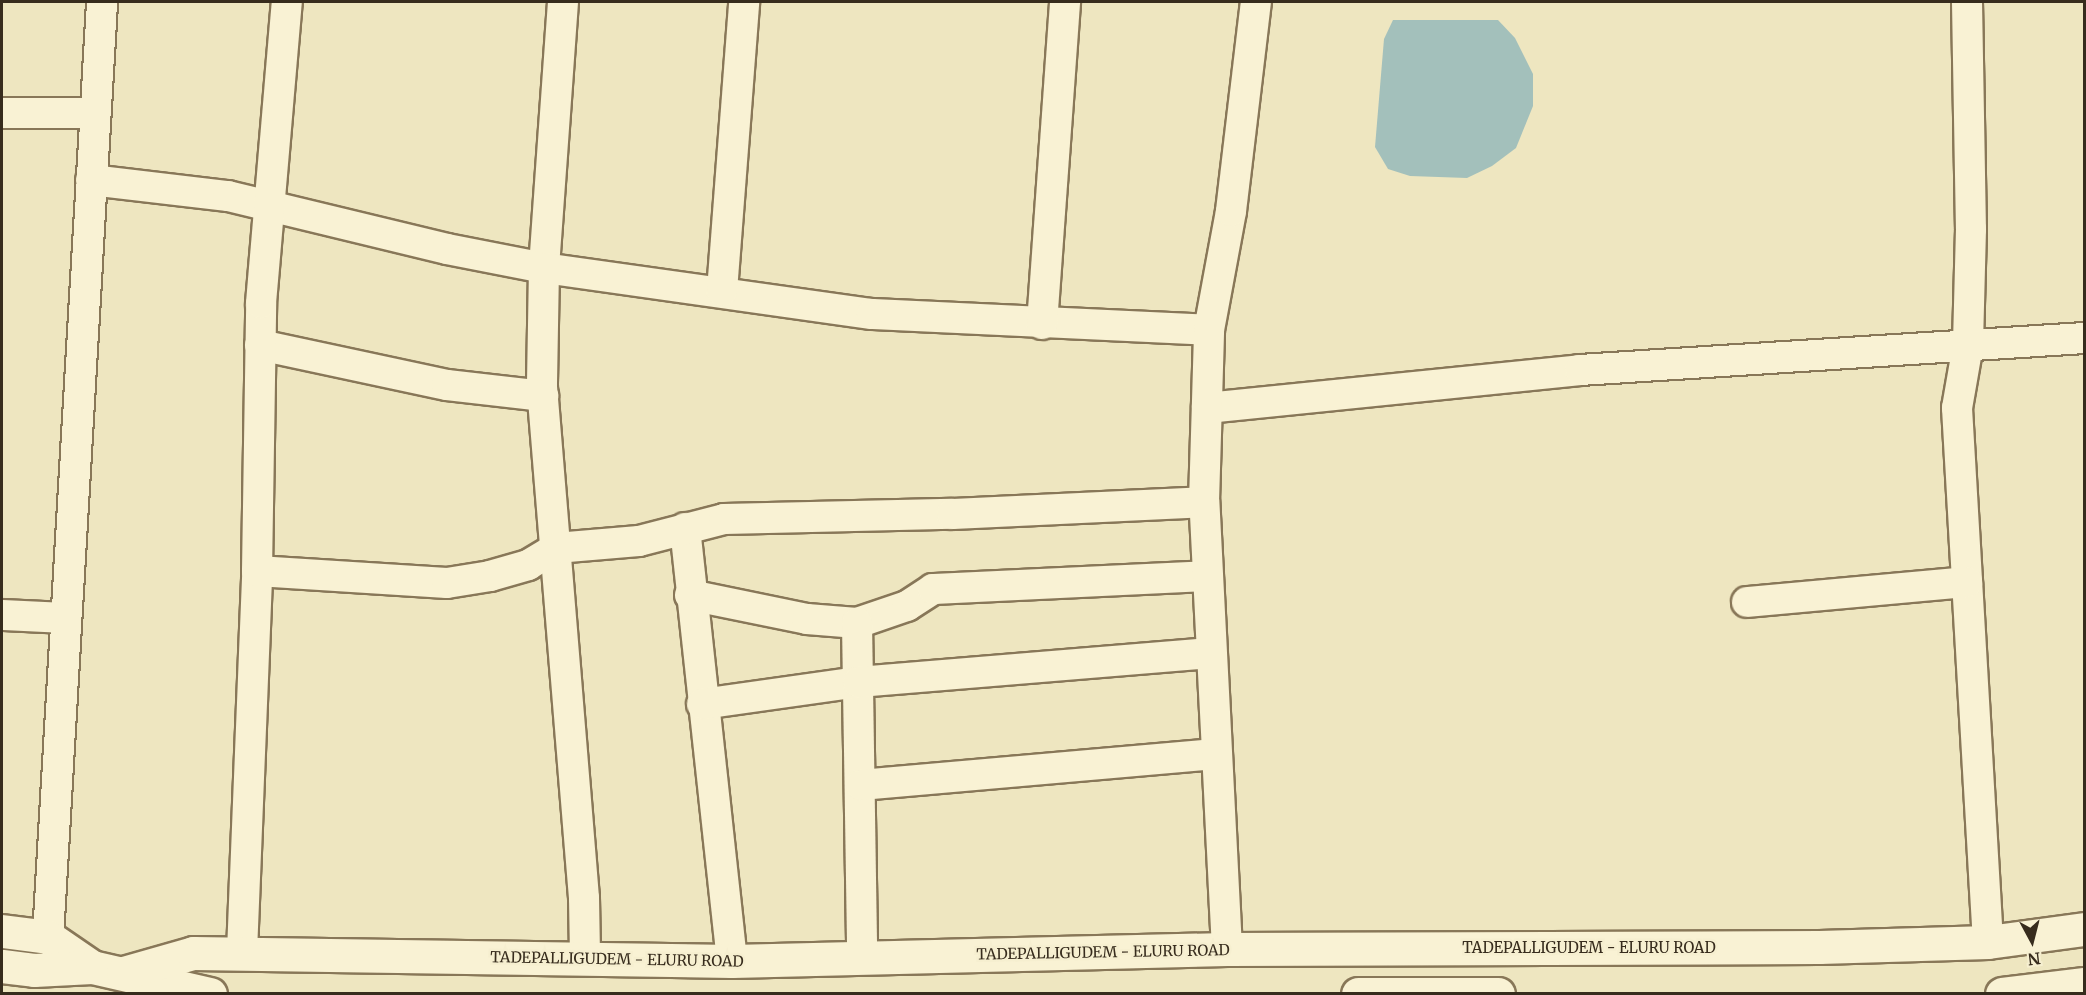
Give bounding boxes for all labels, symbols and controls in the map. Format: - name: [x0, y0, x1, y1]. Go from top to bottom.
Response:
- north arrow: [2002, 911, 2062, 971]
- street label: TADEPALLIGUDEM - ELURU ROAD: [1462, 939, 1716, 957]
- street label: TADEPALLIGUDEM - ELURU ROAD: [976, 941, 1230, 963]
- street label: TADEPALLIGUDEM - ELURU ROAD: [490, 948, 744, 970]
- text: N: [2027, 948, 2042, 970]

